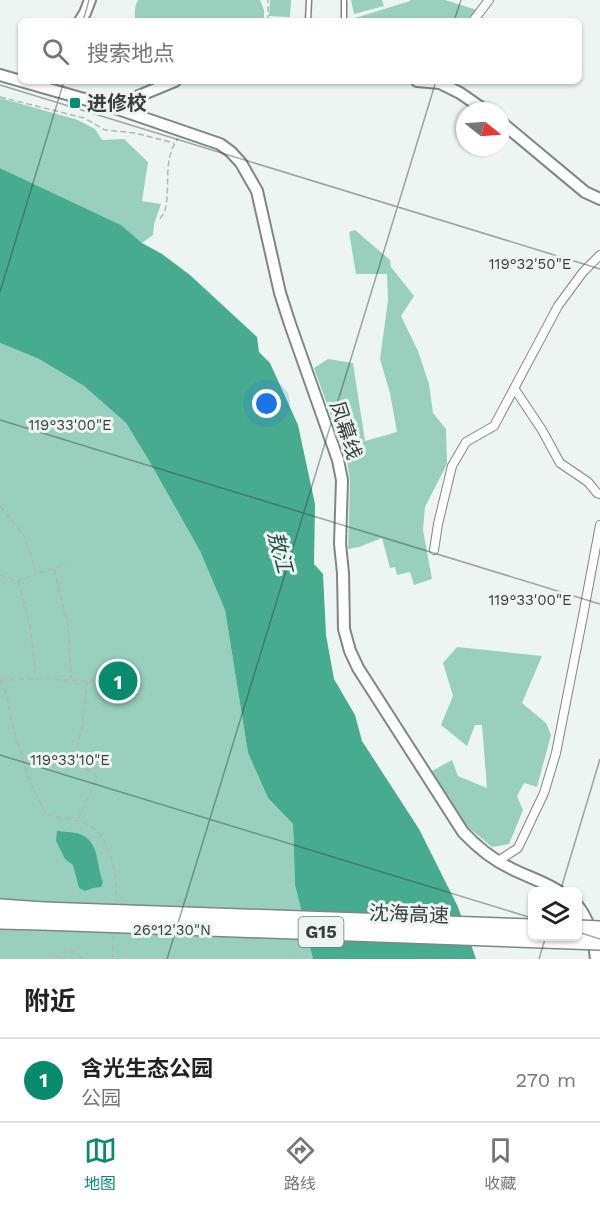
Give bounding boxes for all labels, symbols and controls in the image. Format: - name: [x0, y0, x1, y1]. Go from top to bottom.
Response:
- search box: [18, 18, 582, 84]
- icon: search: [39, 35, 72, 68]
- text: 搜索地点: [87, 41, 175, 66]
- place label: 进修校: [87, 91, 147, 115]
- marker: 进修校: [68, 96, 82, 110]
- north arrow: [456, 102, 510, 156]
- text: 119°32'50"E: [489, 255, 571, 273]
- your location: [252, 389, 281, 418]
- street label: 凤幕线: [325, 398, 367, 462]
- text: 119°33'00"E: [28, 416, 112, 434]
- water label: 敖江: [263, 528, 299, 577]
- text: 119°33'00"E: [488, 591, 572, 609]
- pin: 1: [98, 658, 138, 704]
- text: 119°33'10"E: [30, 751, 110, 769]
- map controls: [528, 887, 582, 941]
- button: layers: [528, 887, 582, 941]
- street label: 沈海高速: [369, 901, 449, 927]
- road number: G15: [298, 917, 344, 947]
- text: 26°12'30"N: [133, 921, 211, 939]
- text: 附近: [24, 986, 76, 1016]
- text: 含光生态公园: [81, 1056, 213, 1081]
- text: 1: [39, 1068, 48, 1092]
- text: 270 m: [516, 1068, 576, 1092]
- text: 公园: [81, 1086, 121, 1110]
- tab: 地图: [84, 1134, 117, 1194]
- tab: 路线: [284, 1134, 317, 1194]
- tab: 收藏: [484, 1134, 517, 1194]

